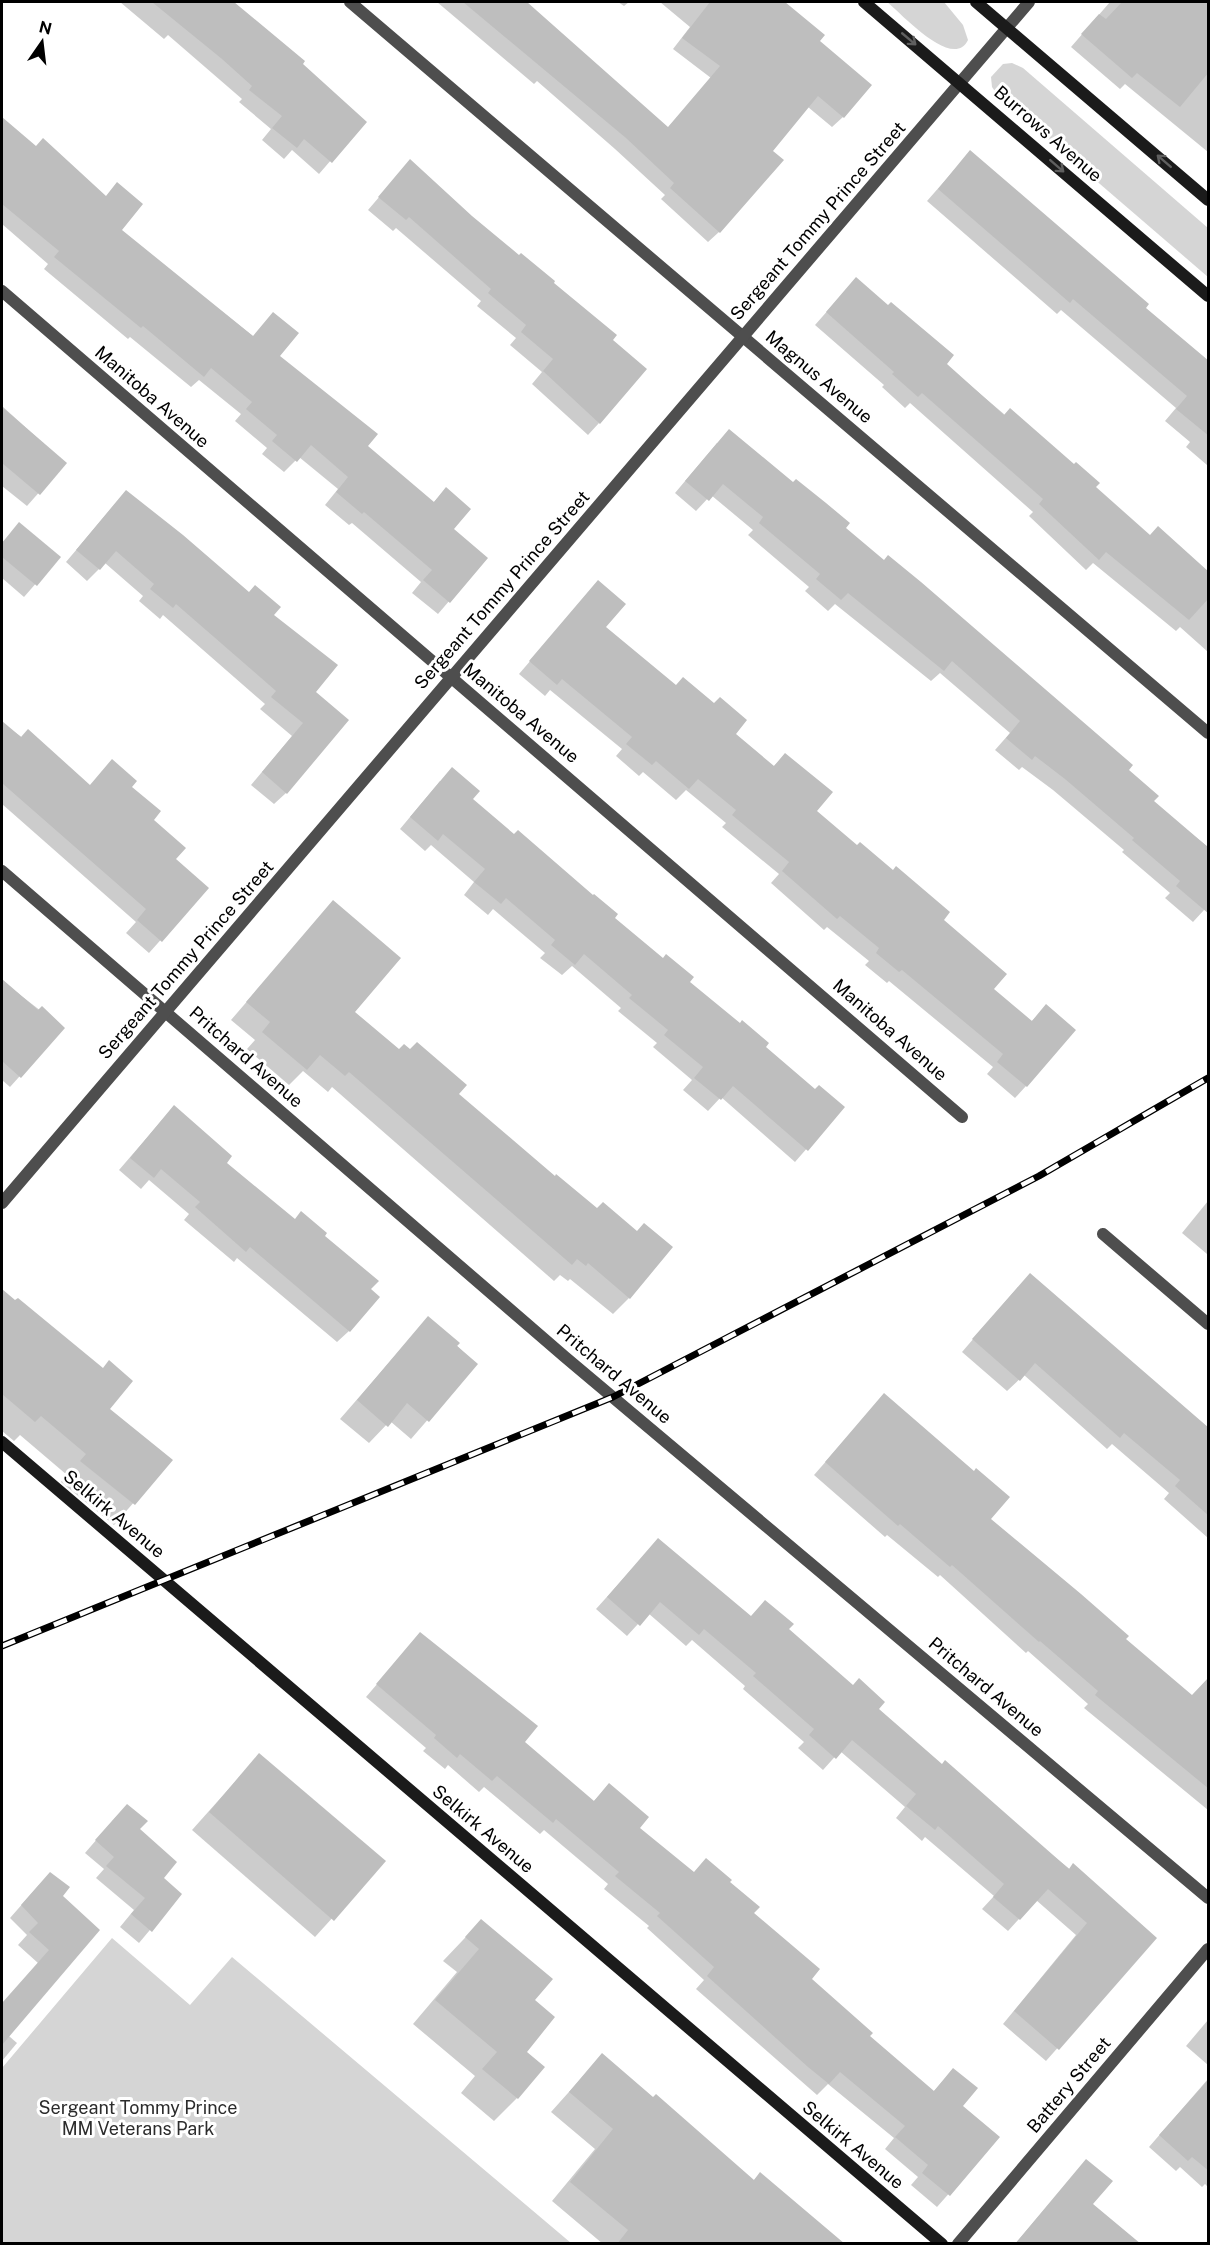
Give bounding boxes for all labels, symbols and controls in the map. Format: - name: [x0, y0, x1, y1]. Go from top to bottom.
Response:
- north arrow: [12, 12, 72, 72]
- text: N: [37, 17, 54, 39]
- one-way arrow: [901, 33, 917, 46]
- street label: Burrows Avenue: [990, 81, 1106, 186]
- street label: Sergeant Tommy Prince Street: [726, 117, 909, 324]
- one-way arrow: [1157, 154, 1172, 168]
- one-way arrow: [1049, 159, 1065, 172]
- street label: Magnus Avenue: [762, 326, 877, 427]
- street label: Manitoba Avenue: [91, 341, 214, 452]
- street label: Sergeant Tommy Prince Street: [410, 486, 593, 693]
- street label: Manitoba Avenue: [459, 658, 583, 767]
- street label: Sergeant Tommy Prince Street: [94, 856, 277, 1063]
- street label: Manitoba Avenue: [829, 974, 952, 1085]
- street label: Pritchard Avenue: [185, 1002, 307, 1112]
- street label: Pritchard Avenue: [553, 1319, 676, 1428]
- street label: Selkirk Avenue: [59, 1465, 169, 1562]
- street label: Pritchard Avenue: [925, 1632, 1048, 1741]
- street label: Selkirk Avenue: [428, 1780, 538, 1877]
- street label: Battery Street: [1022, 2033, 1115, 2137]
- street label: Selkirk Avenue: [798, 2096, 908, 2193]
- park label: Sergeant Tommy Prince MM Veterans Park: [38, 2097, 238, 2139]

